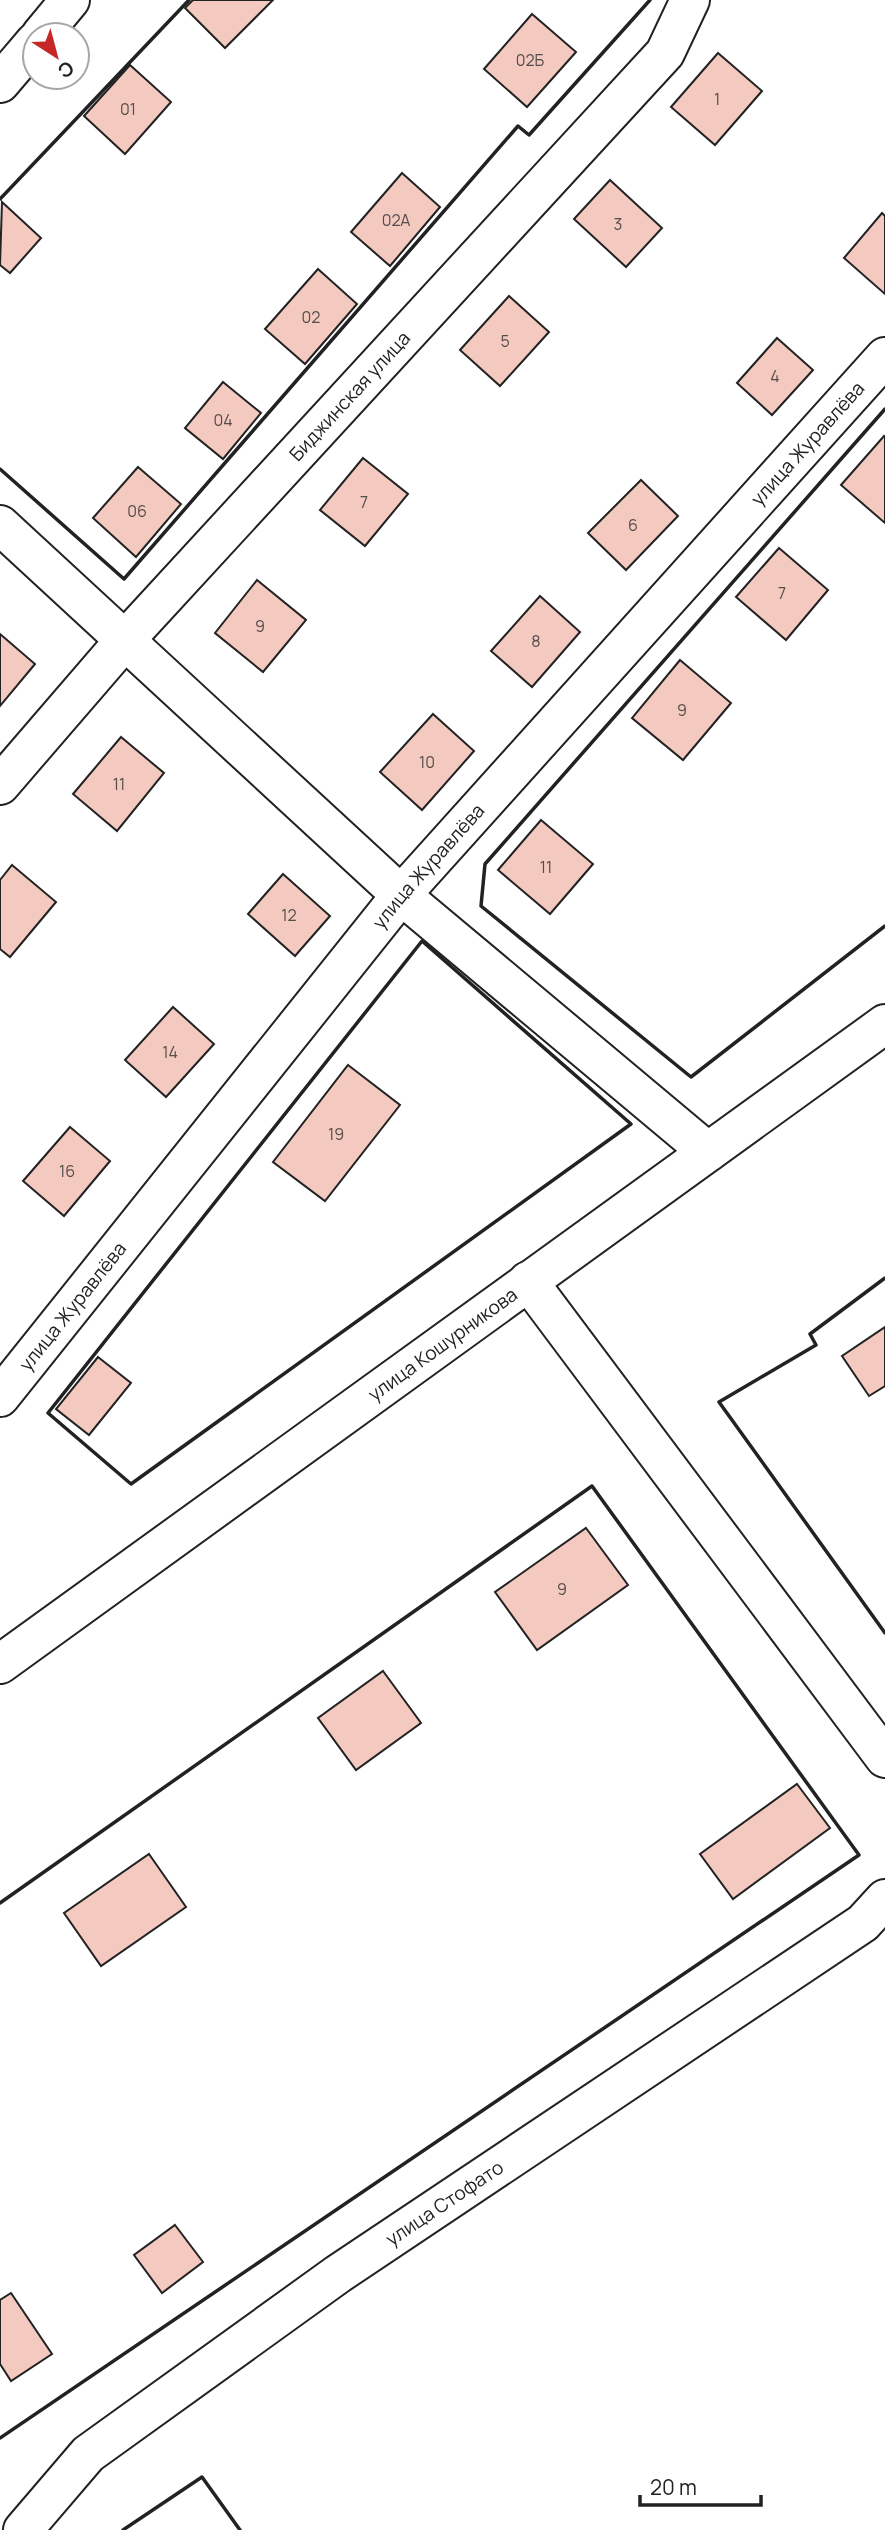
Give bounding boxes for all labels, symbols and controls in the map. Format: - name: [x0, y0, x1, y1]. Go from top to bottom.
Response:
- north arrow: [21, 21, 91, 91]
- house number: 02Б: [516, 49, 545, 71]
- text: С: [53, 55, 79, 84]
- house number: 1: [714, 88, 720, 110]
- house number: 01: [120, 98, 136, 120]
- house number: 02А: [382, 209, 410, 231]
- house number: 3: [614, 213, 622, 235]
- house number: 02: [302, 306, 320, 328]
- street label: Биджинская улица: [283, 326, 416, 466]
- house number: 5: [500, 330, 510, 352]
- house number: 4: [770, 365, 780, 387]
- street label: улица Журавлёва: [745, 376, 870, 511]
- house number: 04: [213, 409, 233, 431]
- house number: 7: [360, 491, 368, 513]
- house number: 06: [127, 500, 147, 522]
- house number: 6: [628, 514, 638, 536]
- house number: 7: [778, 582, 786, 604]
- house number: 9: [255, 615, 265, 637]
- house number: 8: [531, 630, 541, 652]
- house number: 9: [677, 699, 687, 721]
- house number: 10: [419, 751, 435, 773]
- house number: 11: [113, 773, 125, 795]
- street label: улица Журавлёва: [366, 798, 490, 934]
- house number: 11: [540, 856, 552, 878]
- house number: 12: [281, 904, 297, 926]
- house number: 14: [162, 1041, 178, 1063]
- house number: 19: [328, 1123, 344, 1145]
- house number: 16: [59, 1160, 75, 1182]
- street label: улица Журавлёва: [13, 1236, 132, 1376]
- street label: улица Кошурникова: [363, 1281, 522, 1407]
- house number: 9: [557, 1578, 567, 1600]
- street label: улица Стофато: [380, 2154, 508, 2252]
- scale bar: [640, 2464, 761, 2508]
- text: 20 m: [650, 2473, 697, 2501]

